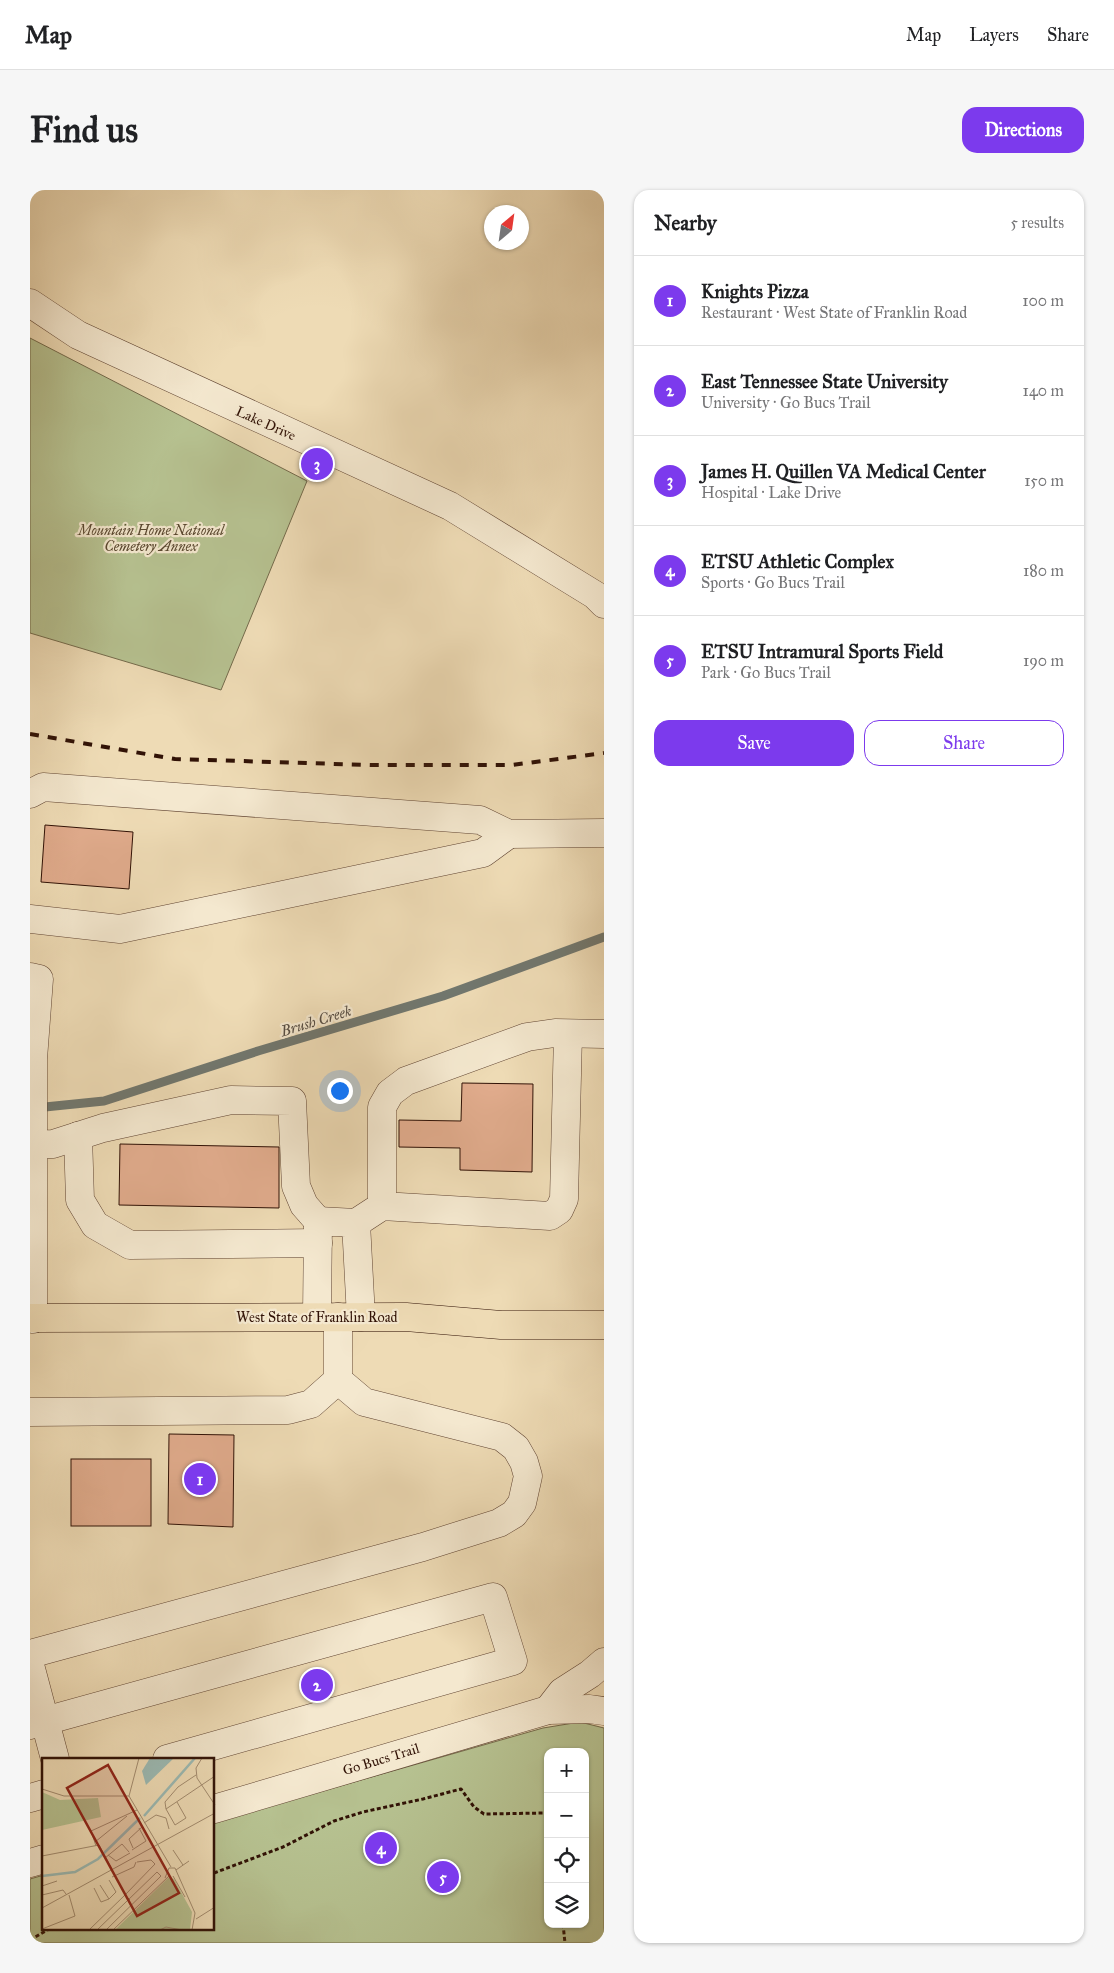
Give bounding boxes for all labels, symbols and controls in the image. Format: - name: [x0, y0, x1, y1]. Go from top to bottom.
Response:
- text: Map: [25, 20, 72, 50]
- text: Map: [906, 24, 941, 46]
- text: Layers: [969, 24, 1019, 46]
- text: Share: [1047, 24, 1089, 46]
- button: Directions: [962, 107, 1084, 153]
- text: Find us: [30, 109, 138, 152]
- north arrow: [484, 205, 529, 250]
- text: Nearby: [654, 210, 717, 236]
- text: 5 results: [1010, 213, 1064, 232]
- text: Knights Pizza: [701, 280, 809, 303]
- text: 1: [667, 291, 673, 310]
- text: 100 m: [1022, 291, 1064, 310]
- text: Restaurant · West State of Franklin Road: [701, 303, 967, 322]
- text: East Tennessee State University: [701, 370, 948, 393]
- text: 2: [666, 381, 674, 400]
- text: 140 m: [1023, 381, 1064, 400]
- text: University · Go Bucs Trail: [701, 393, 871, 412]
- street label: Lake Drive: [233, 403, 299, 444]
- pin: 3: [301, 445, 333, 483]
- text: James H. Quillen VA Medical Center: [701, 460, 986, 483]
- text: 3: [667, 471, 673, 490]
- text: 150 m: [1024, 471, 1064, 490]
- text: Hospital · Lake Drive: [701, 483, 841, 502]
- park label: Mountain Home National Cemetery Annex: [76, 522, 225, 555]
- text: ETSU Athletic Complex: [701, 550, 894, 573]
- text: 4: [666, 561, 674, 580]
- text: 180 m: [1023, 561, 1064, 580]
- text: Sports · Go Bucs Trail: [701, 573, 845, 592]
- text: ETSU Intramural Sports Field: [701, 640, 943, 663]
- text: 5: [666, 651, 674, 670]
- text: 190 m: [1023, 651, 1064, 670]
- text: Park · Go Bucs Trail: [701, 663, 831, 682]
- button: Save: [654, 720, 854, 766]
- button: Share: [864, 720, 1064, 766]
- water label: Brush Creek: [278, 1002, 354, 1041]
- your location: [327, 1078, 353, 1104]
- street label: West State of Franklin Road: [236, 1309, 398, 1326]
- pin: 1: [184, 1460, 216, 1498]
- pin: 2: [301, 1666, 333, 1704]
- street label: Go Bucs Trail: [341, 1740, 422, 1779]
- map controls: [544, 1748, 589, 1928]
- button: +: [544, 1748, 589, 1793]
- inset map: [42, 1758, 215, 1930]
- button: −: [544, 1793, 589, 1838]
- pin: 4: [365, 1829, 397, 1867]
- button: locate: [544, 1838, 589, 1883]
- pin: 5: [427, 1858, 459, 1896]
- button: layers: [544, 1883, 589, 1928]

